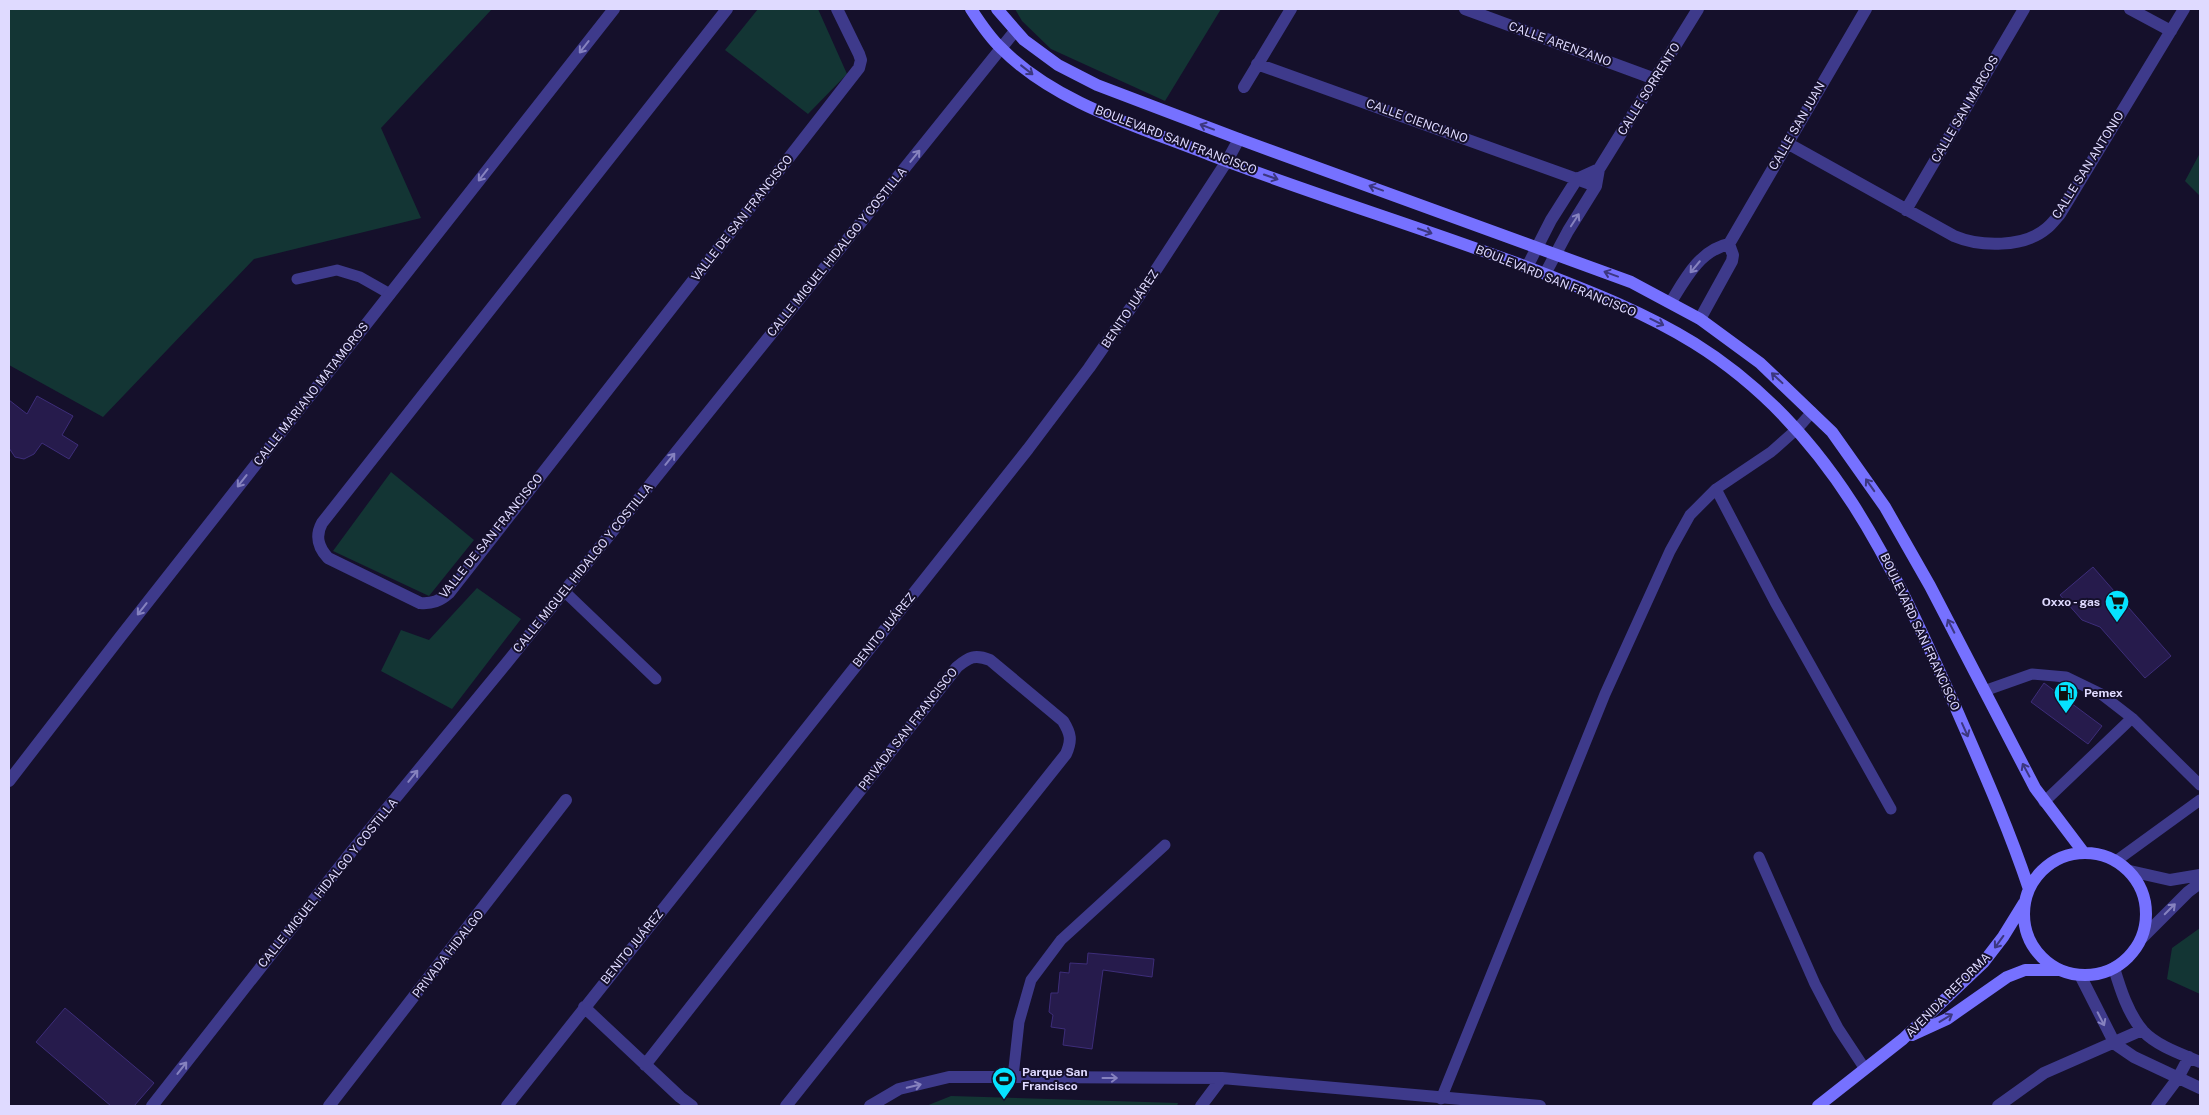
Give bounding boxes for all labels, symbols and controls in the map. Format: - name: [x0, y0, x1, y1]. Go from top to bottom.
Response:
- street label: CALLE ARENZANO: [1507, 19, 1613, 69]
- one-way arrow: [578, 40, 589, 53]
- street label: CALLE SORRENTO: [1615, 40, 1683, 138]
- street label: CALLE SAN MARCOS: [1929, 53, 2001, 165]
- one-way arrow: [1020, 65, 1034, 75]
- street label: CALLE SAN JUAN: [1766, 79, 1828, 173]
- street label: CALLE CIENCIANO: [1364, 96, 1470, 146]
- street label: BOULEVARD SAN FRANCISCO: [1093, 103, 1259, 177]
- street label: CALLE SAN ANTONIO: [2049, 109, 2127, 221]
- one-way arrow: [1200, 121, 1215, 131]
- one-way arrow: [909, 150, 920, 163]
- street label: VALLE DE SAN FRANCISCO: [688, 152, 796, 284]
- street label: CALLE MIGUEL HIDALGO Y COSTILLA: [764, 164, 910, 339]
- one-way arrow: [478, 168, 489, 181]
- one-way arrow: [1263, 173, 1279, 182]
- one-way arrow: [1369, 183, 1384, 192]
- one-way arrow: [1570, 213, 1580, 227]
- one-way arrow: [1417, 226, 1433, 236]
- street label: BOULEVARD SAN FRANCISCO: [1474, 242, 1638, 320]
- one-way arrow: [1689, 260, 1700, 273]
- street label: BENITO JUÁREZ: [1099, 267, 1162, 351]
- one-way arrow: [1603, 269, 1619, 278]
- one-way arrow: [1649, 318, 1664, 327]
- street label: CALLE MARIANO MATAMOROS: [251, 320, 371, 468]
- one-way arrow: [1770, 372, 1783, 384]
- one-way arrow: [664, 453, 675, 466]
- street label: VALLE DE SAN FRANCISCO: [436, 471, 546, 601]
- one-way arrow: [237, 474, 247, 488]
- one-way arrow: [1865, 478, 1875, 492]
- street label: CALLE MIGUEL HIDALGO Y COSTILLA: [510, 480, 656, 655]
- street label: BOULEVARD SAN FRANCISCO: [1877, 551, 1963, 713]
- supermarket icon: Oxxo - gas: [2104, 589, 2130, 623]
- street label: BENITO JUÁREZ: [850, 590, 918, 670]
- place label: Oxxo - gas: [2042, 595, 2100, 609]
- one-way arrow: [136, 602, 147, 615]
- one-way arrow: [1946, 619, 1955, 634]
- street label: PRIVADA SAN FRANCISCO: [856, 665, 960, 793]
- fuel station icon: Pemex: [2053, 680, 2079, 714]
- place label: Pemex: [2084, 686, 2123, 700]
- one-way arrow: [1961, 722, 1971, 737]
- one-way arrow: [2021, 763, 2030, 778]
- one-way arrow: [408, 770, 419, 783]
- street label: CALLE MIGUEL HIDALGO Y COSTILLA: [255, 795, 401, 970]
- one-way arrow: [2164, 903, 2176, 915]
- street label: PRIVADA HIDALGO: [409, 907, 487, 1001]
- street label: BENITO JUÁREZ: [598, 907, 666, 987]
- one-way arrow: [1994, 935, 2004, 949]
- street label: AVENIDA REFORMA: [1903, 950, 1993, 1040]
- one-way arrow: [2097, 1011, 2106, 1026]
- one-way arrow: [1939, 1012, 1953, 1022]
- one-way arrow: [177, 1061, 187, 1075]
- place label: Parque San Francisco: [1022, 1065, 1088, 1093]
- sports icon: Parque San Francisco: [991, 1066, 1017, 1100]
- one-way arrow: [1102, 1073, 1118, 1083]
- one-way arrow: [905, 1081, 921, 1090]

